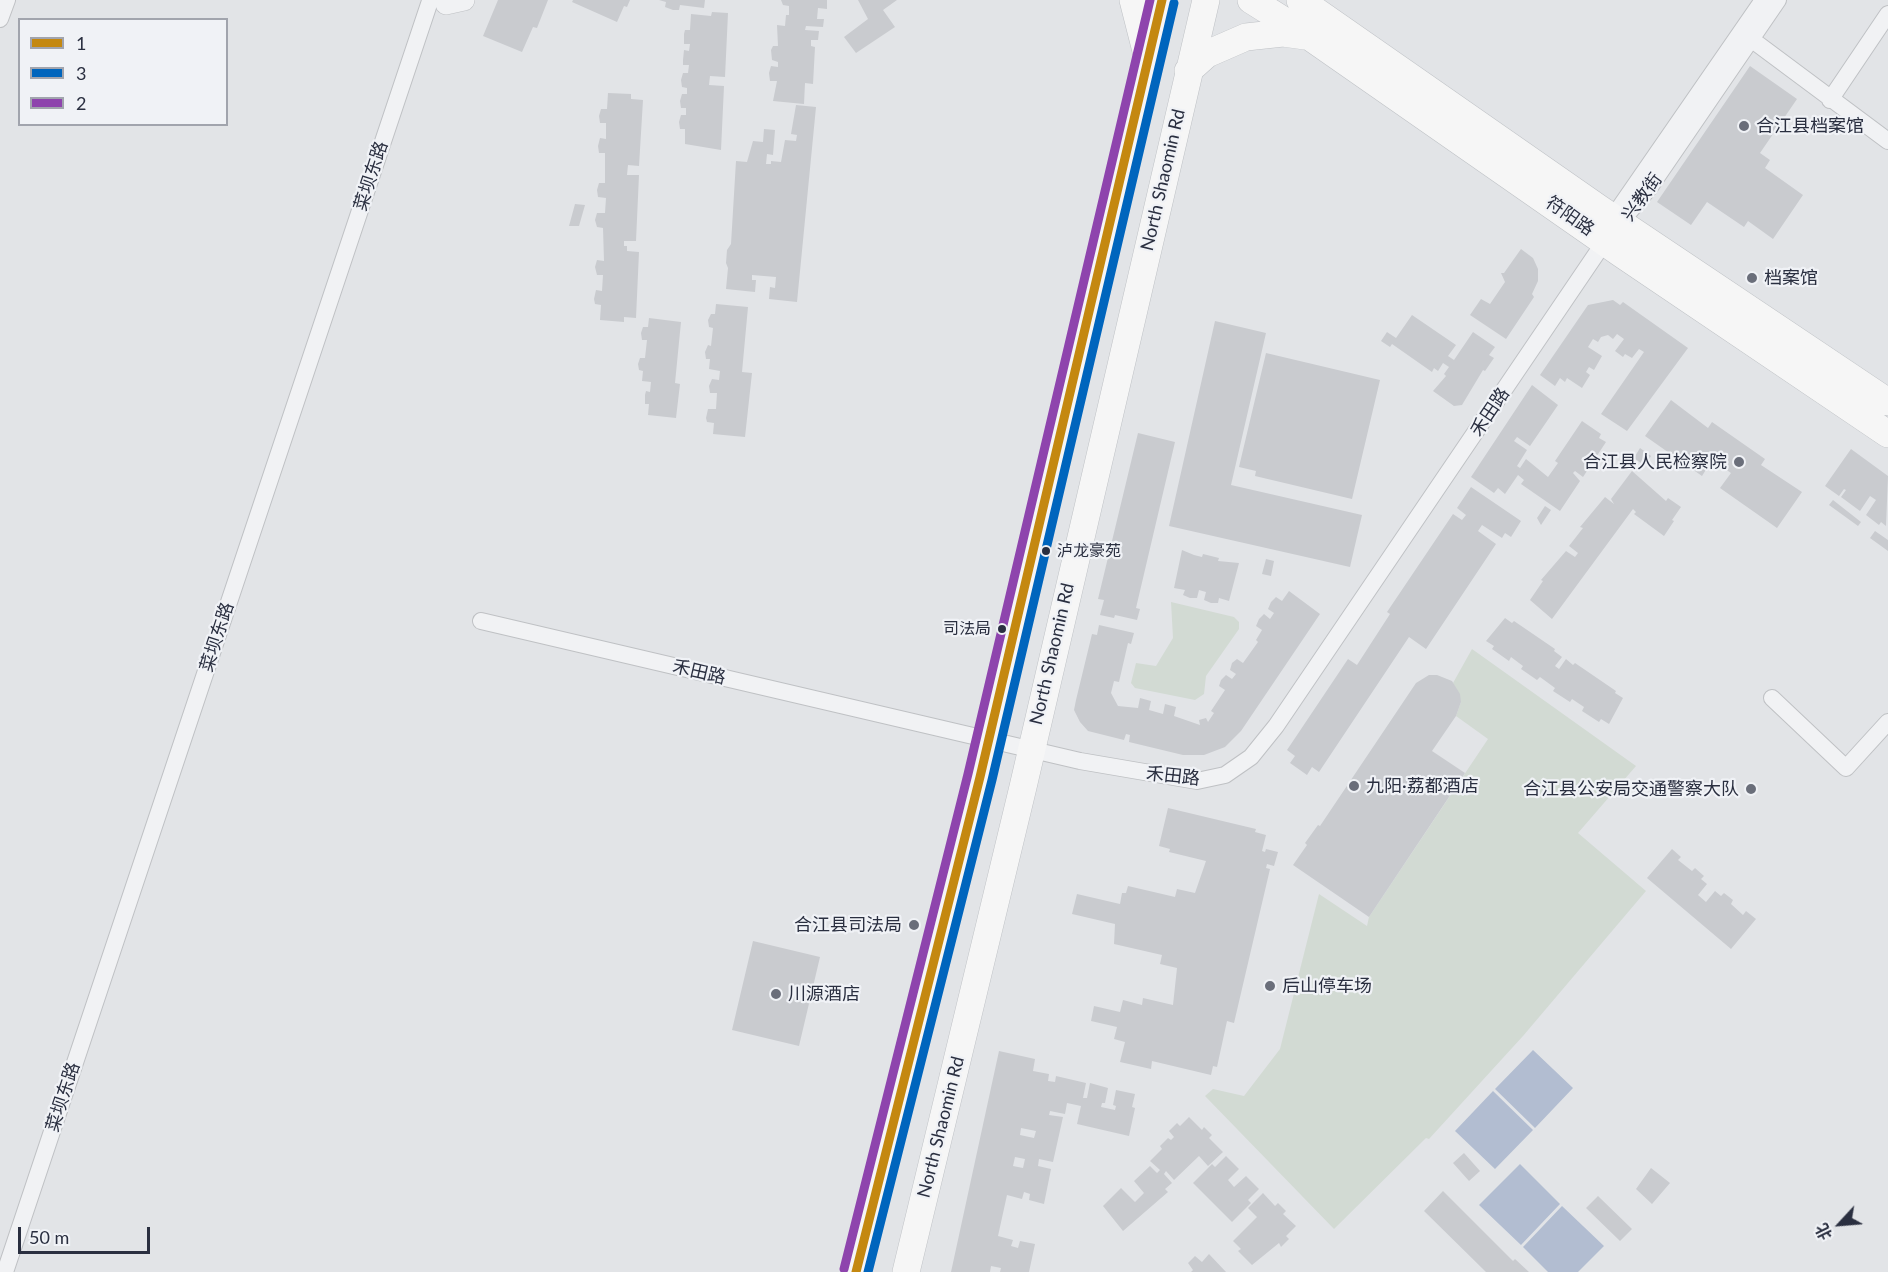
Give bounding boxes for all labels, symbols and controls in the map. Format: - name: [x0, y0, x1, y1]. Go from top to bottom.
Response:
- legend: [18, 18, 228, 126]
- text: 1: [76, 32, 86, 54]
- text: 3: [76, 62, 86, 84]
- text: 2: [76, 92, 86, 114]
- street label: North Shaomin Rd: [1136, 107, 1190, 253]
- place label: 合江县档案馆: [1756, 115, 1864, 137]
- marker: 合江县档案馆: [1737, 119, 1751, 133]
- street label: 菜坝东路: [350, 138, 392, 214]
- street label: 兴教街: [1617, 169, 1667, 225]
- street label: 符阳路: [1542, 192, 1598, 240]
- place label: 档案馆: [1764, 267, 1818, 289]
- marker: 档案馆: [1745, 271, 1759, 285]
- street label: 禾田路: [1466, 384, 1514, 440]
- place label: 合江县人民检察院: [1583, 451, 1727, 473]
- marker: 合江县人民检察院: [1732, 455, 1746, 469]
- place label: 泸龙豪苑: [1057, 541, 1121, 561]
- marker: 泸龙豪苑: [1040, 545, 1052, 557]
- street label: North Shaomin Rd: [1025, 581, 1079, 727]
- street label: 菜坝东路: [196, 599, 238, 675]
- place label: 司法局: [943, 619, 991, 639]
- marker: 司法局: [996, 623, 1008, 635]
- street label: 禾田路: [670, 655, 728, 689]
- street label: 禾田路: [1145, 762, 1201, 790]
- place label: 九阳·荔都酒店: [1366, 775, 1479, 797]
- place label: 合江县公安局交通警察大队: [1523, 778, 1739, 800]
- marker: 九阳·荔都酒店: [1347, 779, 1361, 793]
- marker: 合江县公安局交通警察大队: [1744, 782, 1758, 796]
- place label: 合江县司法局: [794, 914, 902, 936]
- marker: 合江县司法局: [907, 918, 921, 932]
- place label: 后山停车场: [1282, 975, 1372, 997]
- marker: 后山停车场: [1263, 979, 1277, 993]
- place label: 川源酒店: [788, 983, 860, 1005]
- marker: 川源酒店: [769, 987, 783, 1001]
- street label: North Shaomin Rd: [913, 1054, 969, 1200]
- street label: 菜坝东路: [42, 1059, 84, 1135]
- north arrow: [1810, 1194, 1870, 1254]
- scale bar: [21, 1215, 153, 1253]
- text: 北: [1811, 1221, 1835, 1243]
- text: 50 m: [29, 1226, 69, 1248]

